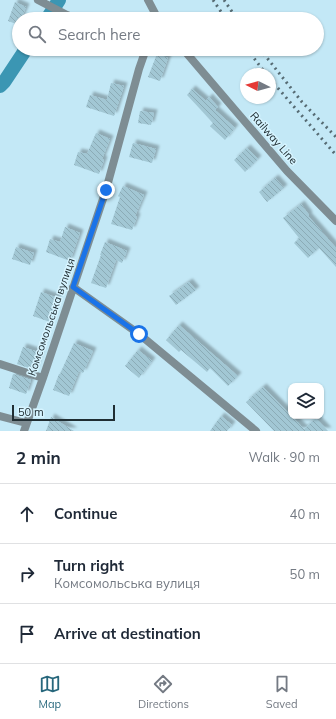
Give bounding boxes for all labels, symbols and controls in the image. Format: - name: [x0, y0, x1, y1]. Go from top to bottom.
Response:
- search box: [12, 12, 324, 56]
- icon: search: [26, 23, 48, 45]
- text: Search here: [58, 25, 140, 44]
- north arrow: [240, 68, 276, 104]
- street label: Railway Line: [247, 109, 301, 167]
- route end: [97, 181, 115, 199]
- street label: Комсомольська вулиця: [24, 256, 78, 378]
- route start: [130, 325, 148, 343]
- map controls: [288, 383, 324, 419]
- button: layers: [288, 383, 324, 419]
- scale bar: [12, 403, 115, 422]
- text: 50 m: [18, 405, 44, 419]
- text: 2 min: [16, 447, 61, 468]
- text: Walk · 90 m: [249, 449, 320, 465]
- icon: ahead: [16, 503, 38, 525]
- text: Continue: [54, 504, 117, 523]
- text: 40 m: [290, 506, 320, 522]
- text: Turn right: [54, 556, 124, 575]
- icon: right: [16, 563, 38, 585]
- text: 50 m: [290, 566, 320, 582]
- text: Комсомольська вулиця: [54, 575, 200, 591]
- icon: arrive: [16, 623, 38, 645]
- text: Arrive at destination: [54, 624, 201, 643]
- tab: Map: [38, 673, 61, 711]
- tab: Directions: [138, 673, 189, 711]
- tab: Saved: [266, 673, 298, 711]

